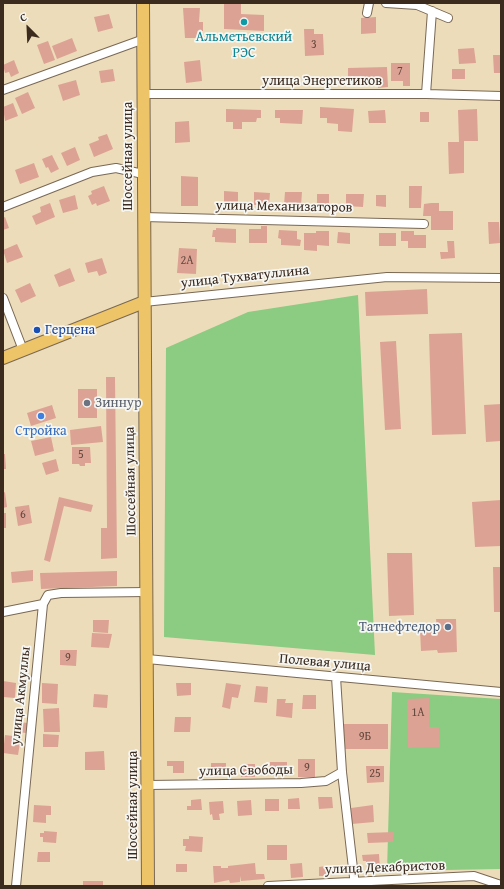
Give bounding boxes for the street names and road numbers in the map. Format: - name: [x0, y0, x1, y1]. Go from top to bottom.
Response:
- street label: улица Энергетиков: [262, 73, 382, 89]
- street label: Шоссейная улица: [120, 102, 136, 210]
- street label: улица Механизаторов: [215, 197, 353, 217]
- street label: улица Тухватуллина: [180, 262, 310, 292]
- street label: Шоссейная улица: [122, 426, 140, 536]
- street label: улица Акмуллы: [7, 646, 35, 746]
- street label: Полевая улица: [278, 651, 372, 675]
- street label: Шоссейная улица: [125, 751, 141, 859]
- street label: улица Свободы: [199, 762, 293, 780]
- street label: улица Декабристов: [325, 858, 445, 878]

